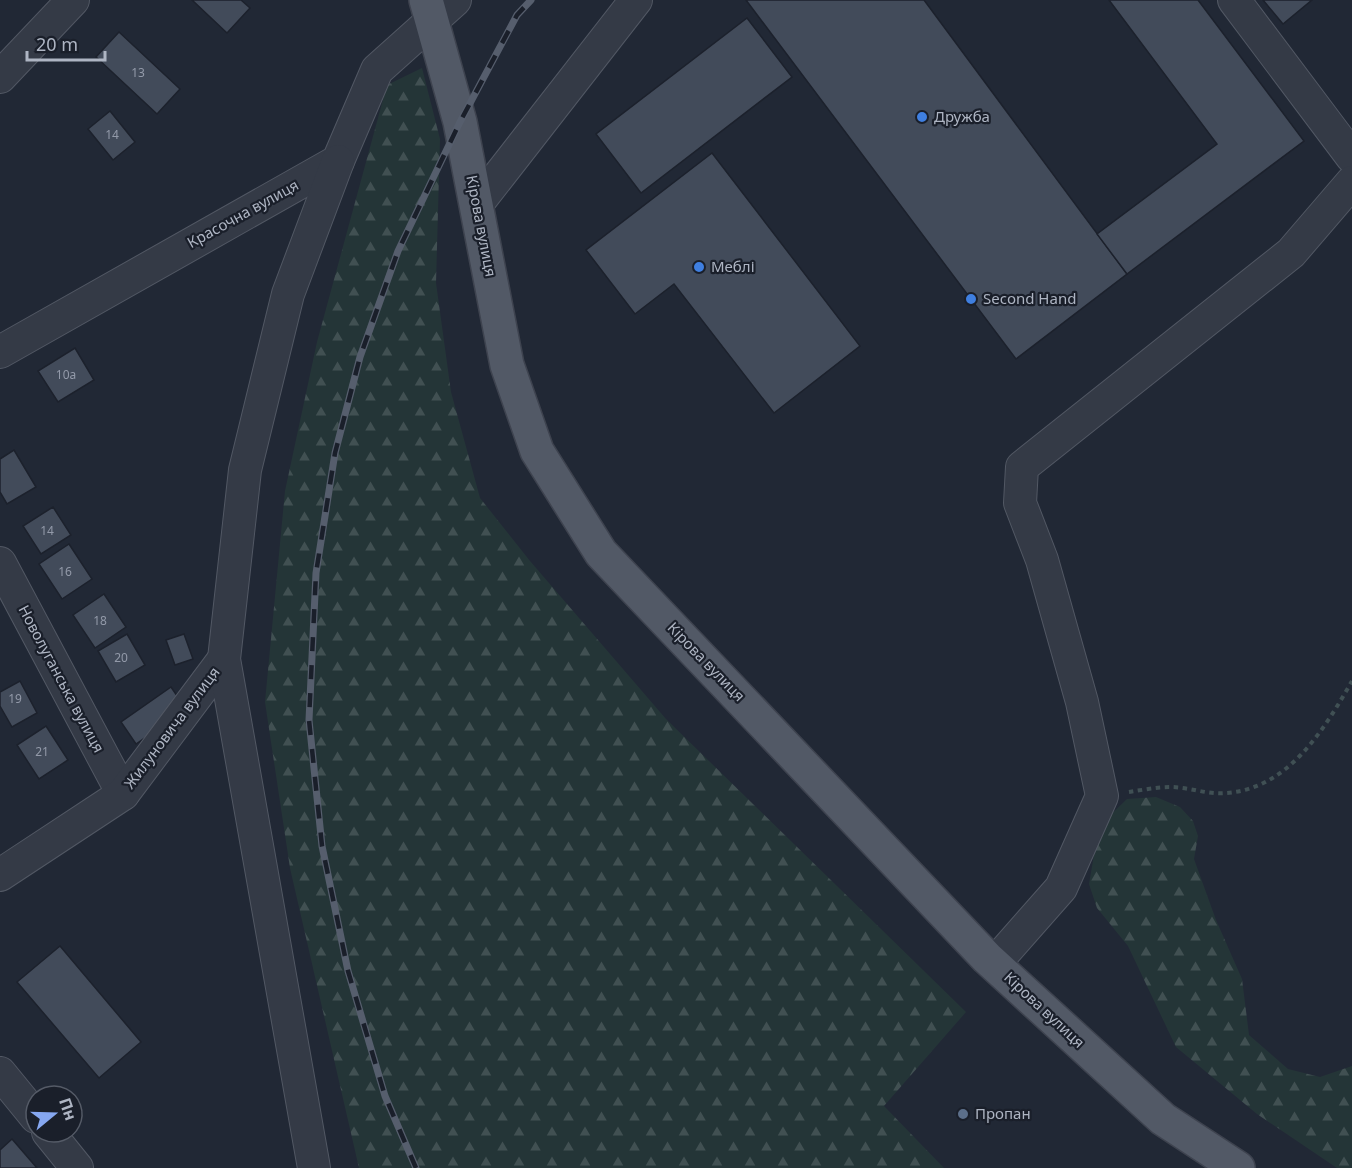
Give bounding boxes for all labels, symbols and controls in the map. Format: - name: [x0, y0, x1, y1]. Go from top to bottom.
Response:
- scale bar: [27, 24, 105, 62]
- text: 20 m: [36, 32, 78, 56]
- house number: 13: [131, 64, 145, 81]
- place label: Дружба: [934, 106, 990, 126]
- marker: Дружба: [915, 110, 929, 124]
- house number: 14: [105, 126, 119, 143]
- street label: Кірова вулиця: [462, 173, 502, 278]
- street label: Красочна вулиця: [183, 174, 302, 252]
- place label: Меблі: [711, 256, 755, 276]
- marker: Меблі: [692, 260, 706, 274]
- place label: Second Hand: [983, 288, 1076, 308]
- marker: Second Hand: [964, 292, 978, 306]
- house number: 10а: [56, 366, 76, 383]
- house number: 14: [40, 522, 54, 539]
- house number: 16: [58, 563, 72, 580]
- street label: Новолуганська вулиця: [14, 601, 109, 756]
- house number: 18: [93, 612, 107, 629]
- street label: Кірова вулиця: [664, 617, 750, 705]
- house number: 20: [114, 649, 128, 666]
- street label: Жилуновича вулиця: [119, 662, 224, 792]
- house number: 19: [8, 690, 22, 707]
- house number: 21: [35, 743, 49, 760]
- street label: Кірова вулиця: [1000, 967, 1089, 1052]
- north arrow: [24, 1084, 84, 1144]
- text: Пн: [54, 1095, 82, 1123]
- place label: Пропан: [975, 1103, 1031, 1123]
- marker: Пропан: [956, 1107, 970, 1121]

